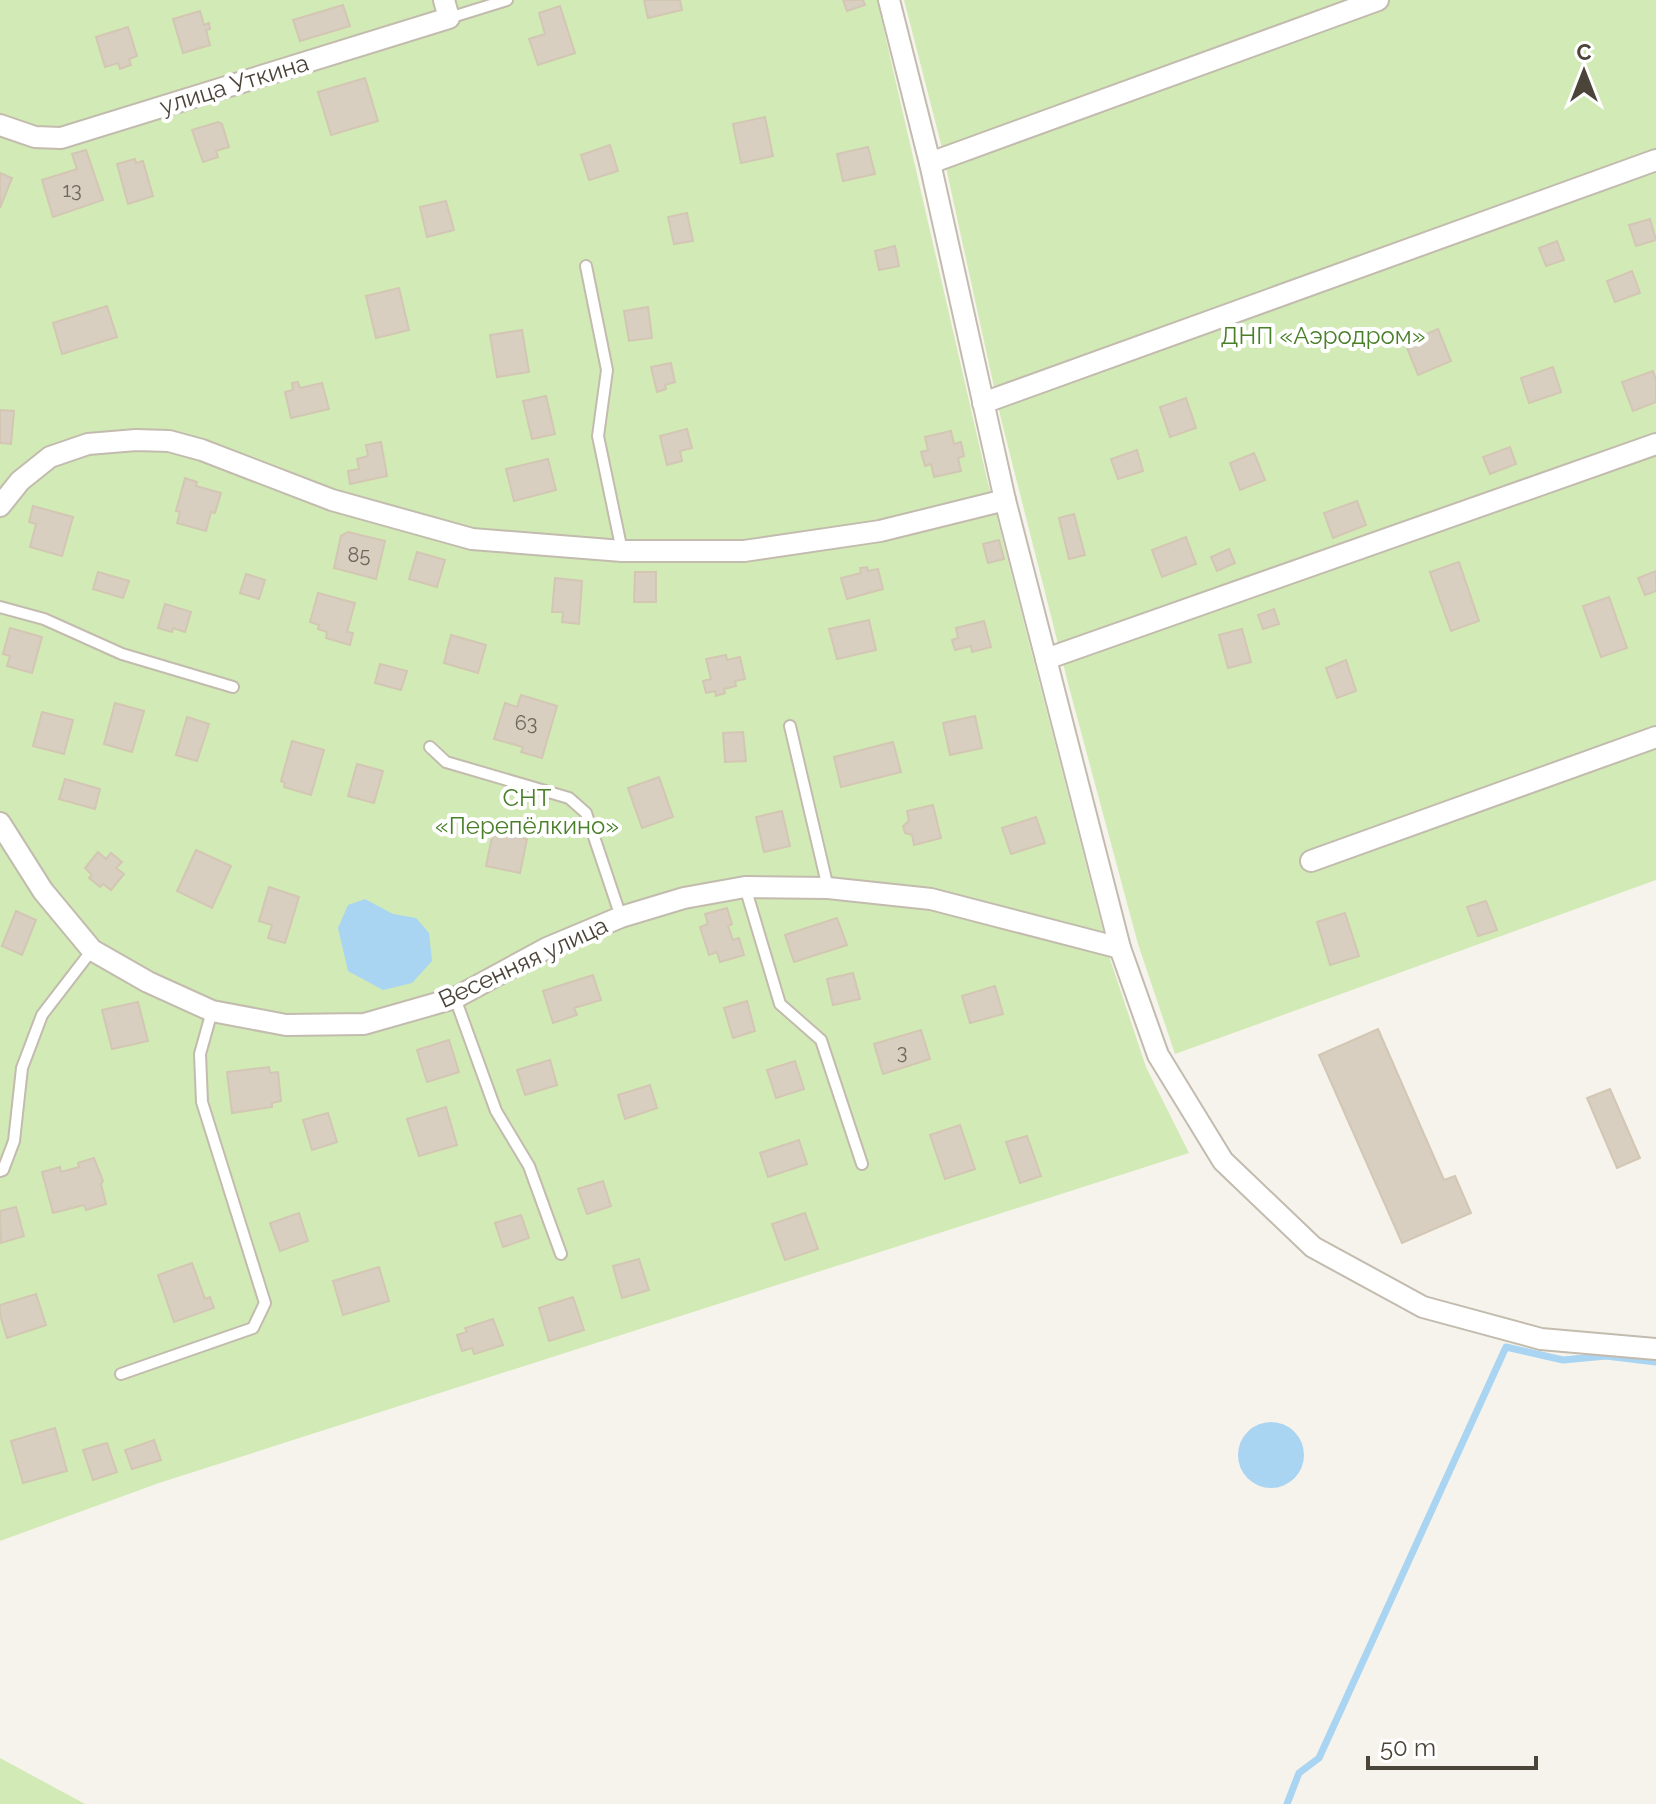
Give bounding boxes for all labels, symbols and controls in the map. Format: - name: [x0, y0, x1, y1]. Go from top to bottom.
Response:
- north arrow: [1544, 32, 1624, 112]
- text: С: [1576, 39, 1592, 65]
- street label: улица Уткина: [156, 48, 312, 120]
- house number: 13: [62, 178, 82, 202]
- park label: ДНП «Аэродром»: [1221, 321, 1425, 350]
- house number: 85: [348, 543, 370, 567]
- house number: 63: [515, 711, 537, 735]
- park label: СНТ «Перепёлкино»: [435, 783, 619, 840]
- street label: Весенняя улица: [434, 910, 612, 1014]
- house number: 3: [897, 1040, 907, 1064]
- scale bar: [1368, 1720, 1536, 1770]
- text: 50 m: [1380, 1733, 1436, 1762]

